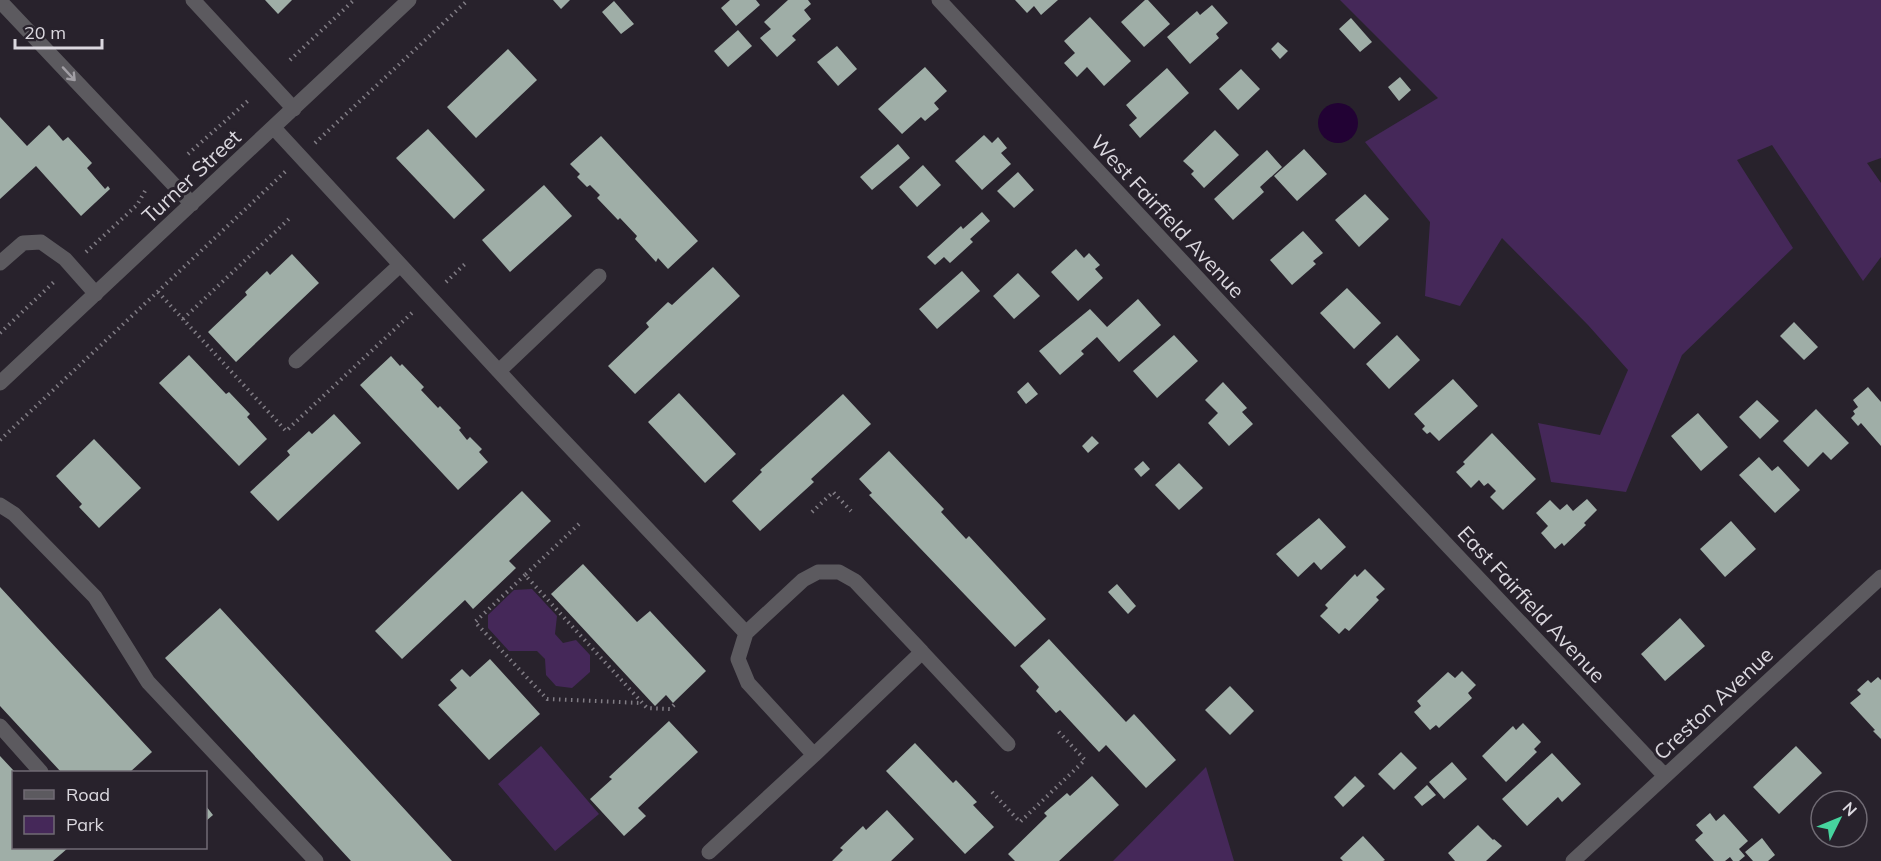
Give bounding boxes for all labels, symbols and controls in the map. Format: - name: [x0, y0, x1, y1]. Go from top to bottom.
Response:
- scale bar: [15, 12, 102, 50]
- text: 20 m: [24, 21, 66, 44]
- one-way arrow: [62, 66, 76, 81]
- street label: Turner Street: [136, 124, 246, 228]
- street label: West Fairfield Avenue: [1086, 129, 1250, 303]
- street label: East Fairfield Avenue: [1453, 520, 1611, 688]
- street label: Creston Avenue: [1648, 641, 1778, 765]
- legend: [12, 771, 207, 849]
- text: Road: [66, 783, 110, 806]
- north arrow: [1809, 789, 1869, 849]
- text: N: [1839, 798, 1861, 820]
- text: Park: [66, 813, 105, 836]

